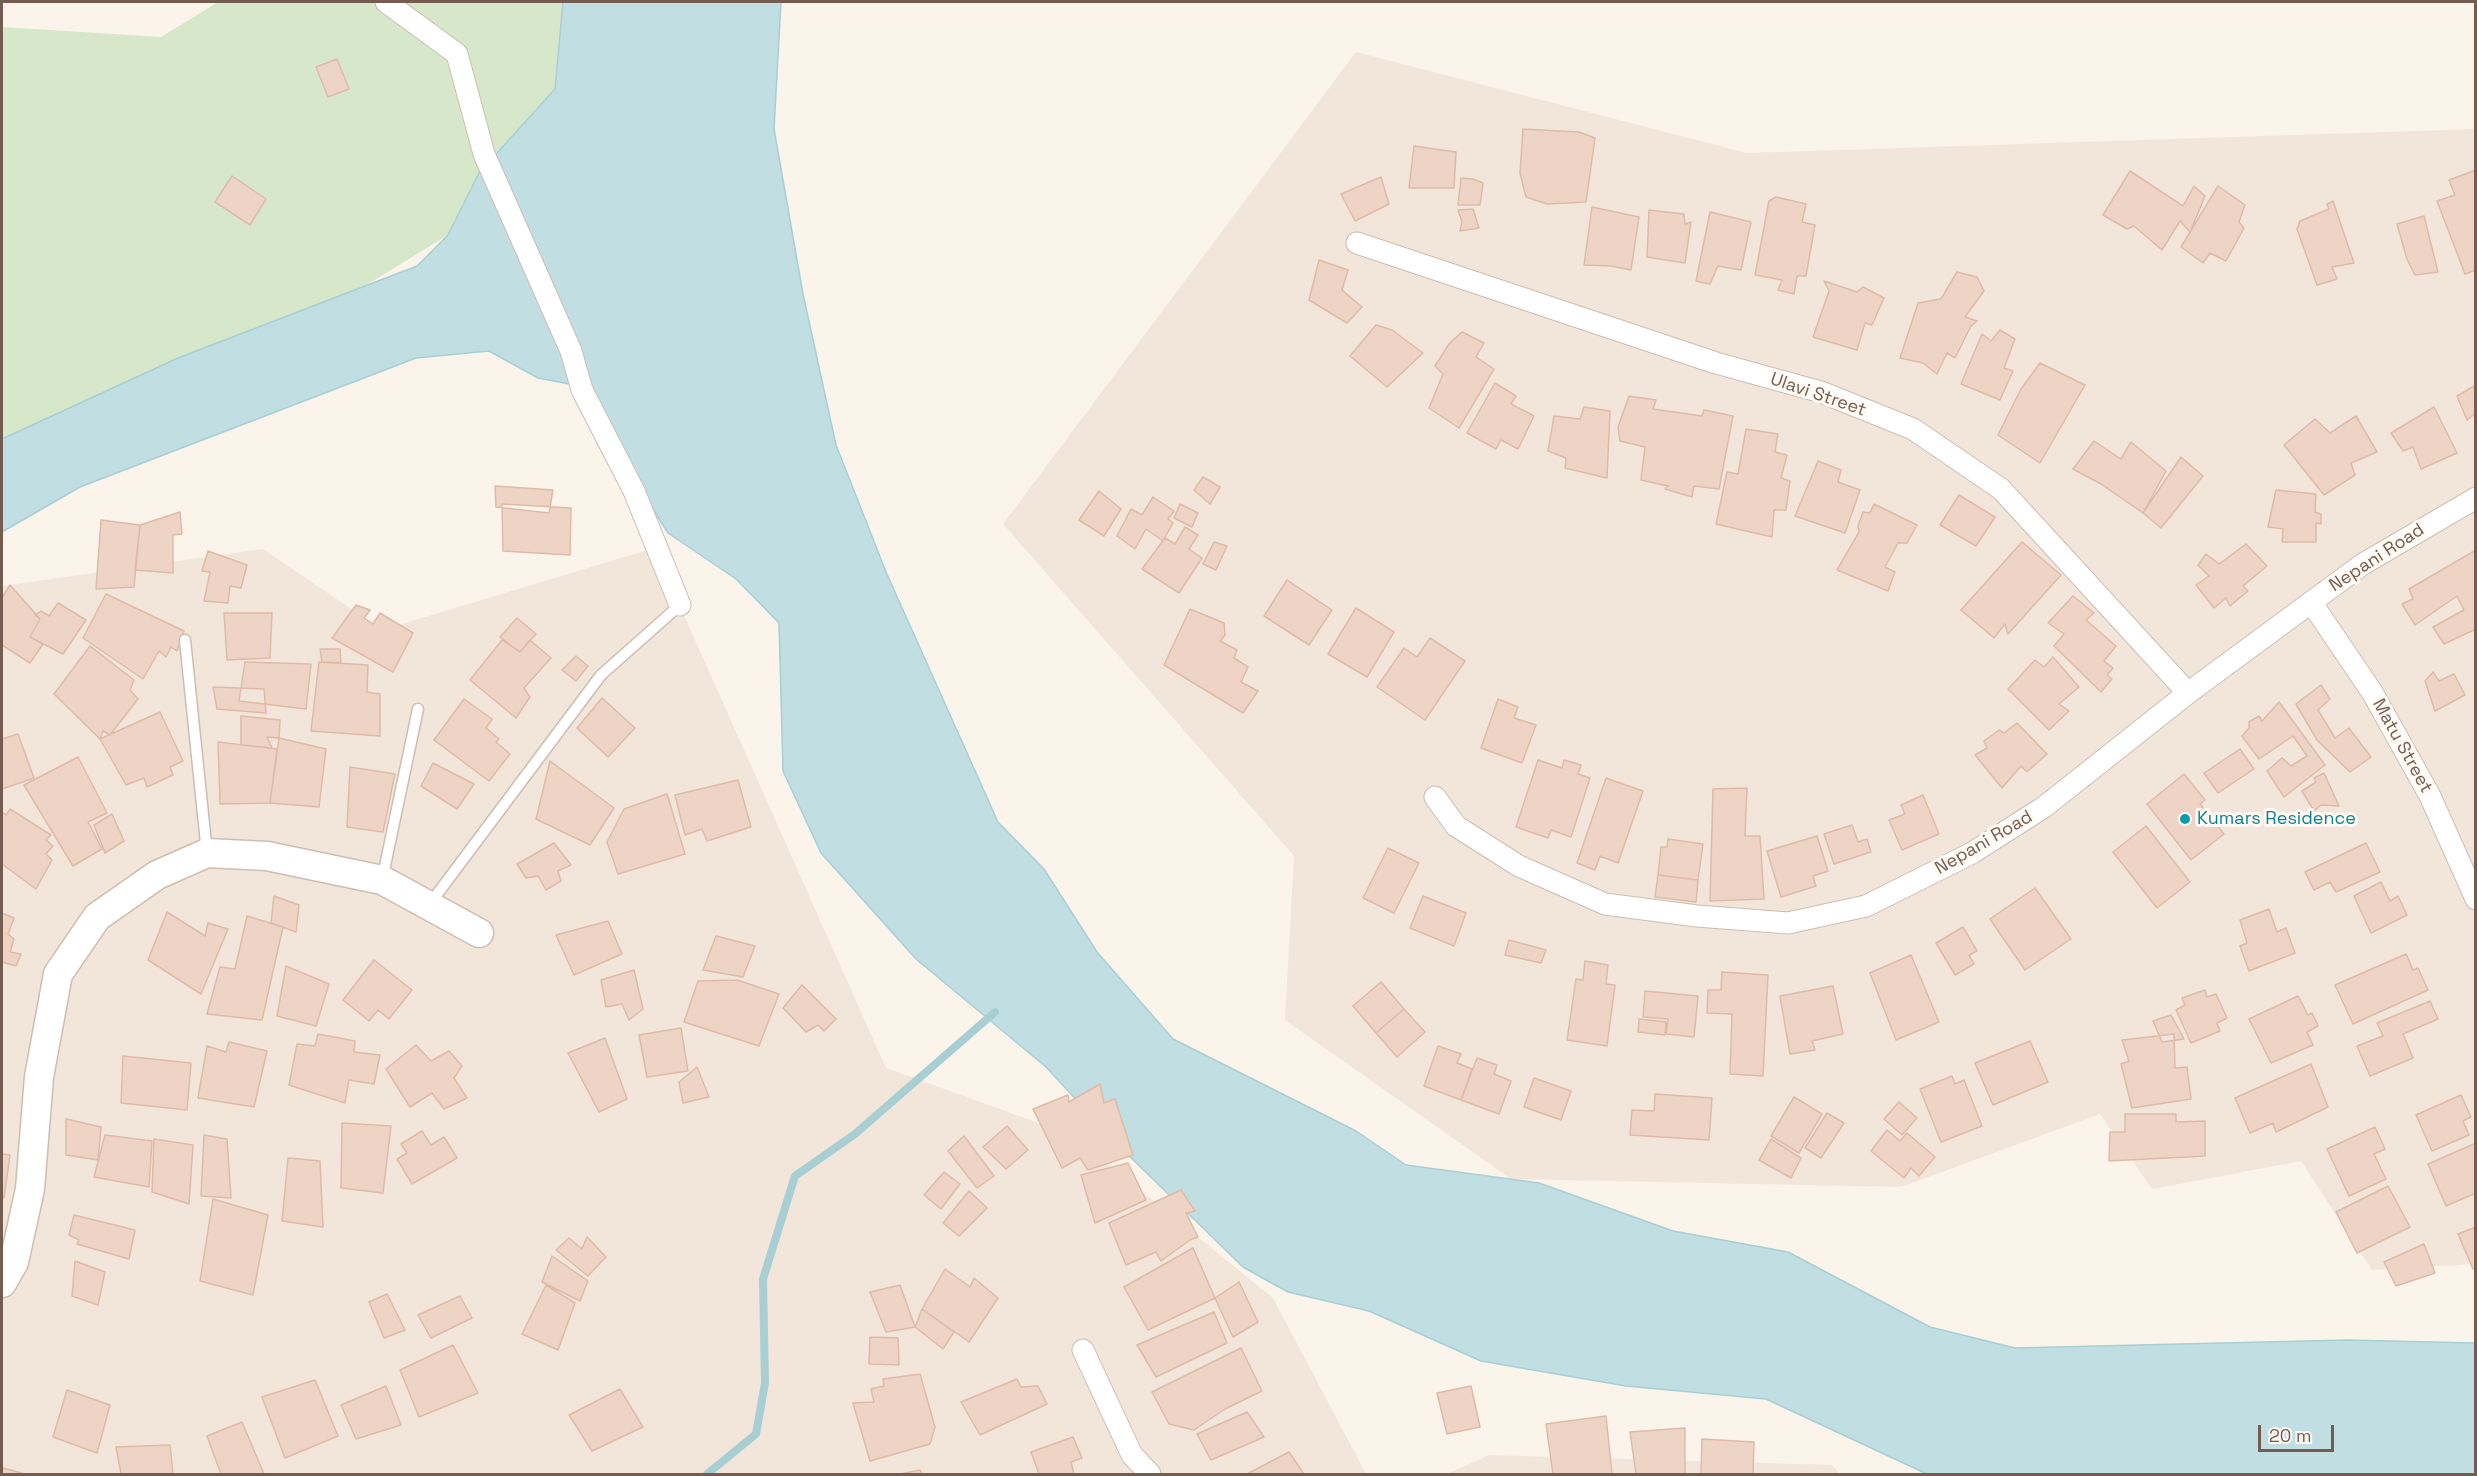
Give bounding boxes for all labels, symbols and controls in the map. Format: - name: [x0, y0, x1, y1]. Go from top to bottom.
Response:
- street label: Ulavi Street: [1767, 369, 1869, 421]
- street label: Nepani Road: [2325, 519, 2429, 597]
- street label: Matu Street: [2367, 695, 2437, 797]
- street label: Nepani Road: [1931, 806, 2037, 880]
- place label: Kumars Residence: [2197, 808, 2356, 830]
- marker: Kumars Residence: [2178, 812, 2192, 826]
- scale bar: [2261, 1413, 2338, 1451]
- text: 20 m: [2269, 1424, 2312, 1447]

